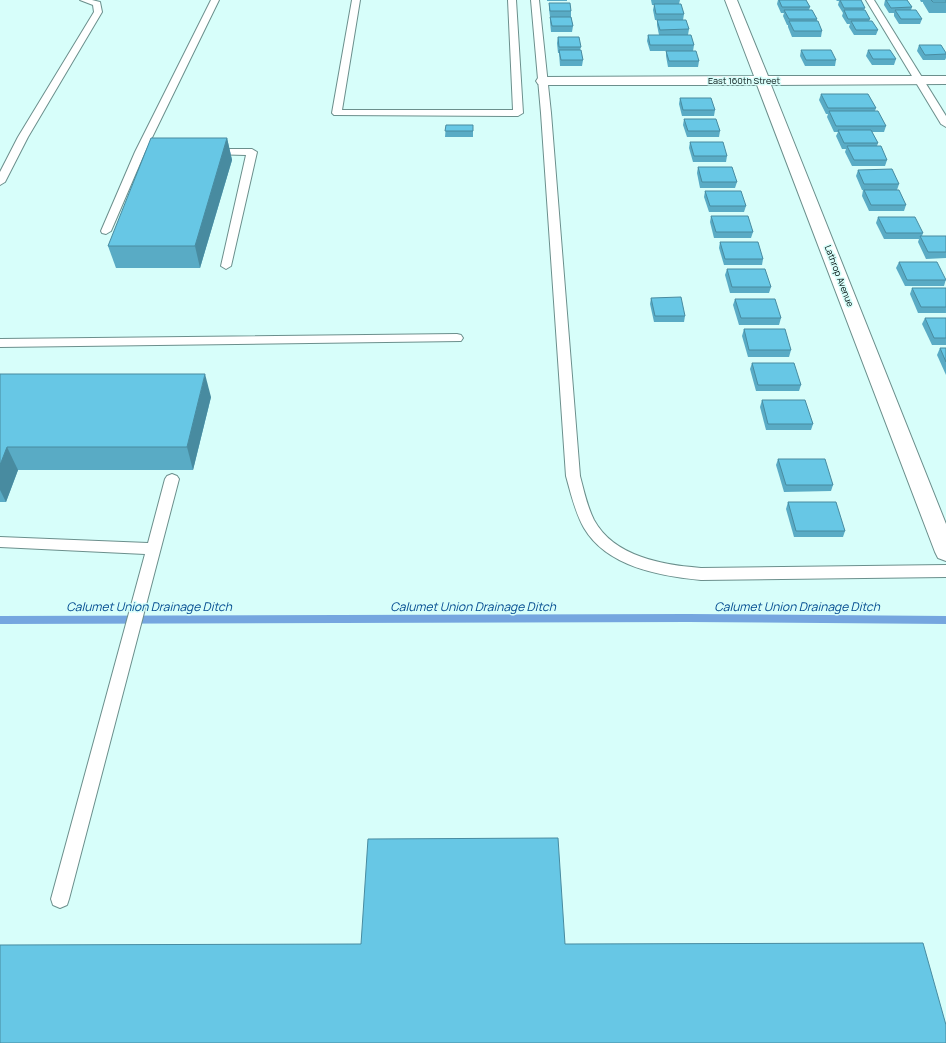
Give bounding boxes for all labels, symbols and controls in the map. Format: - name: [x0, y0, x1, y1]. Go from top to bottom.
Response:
- street label: East 160th Street: [708, 74, 780, 87]
- street label: Lathrop Avenue: [822, 243, 857, 308]
- water label: Calumet Union Drainage Ditch: [66, 598, 233, 615]
- water label: Calumet Union Drainage Ditch: [390, 598, 557, 615]
- water label: Calumet Union Drainage Ditch: [714, 598, 881, 615]

